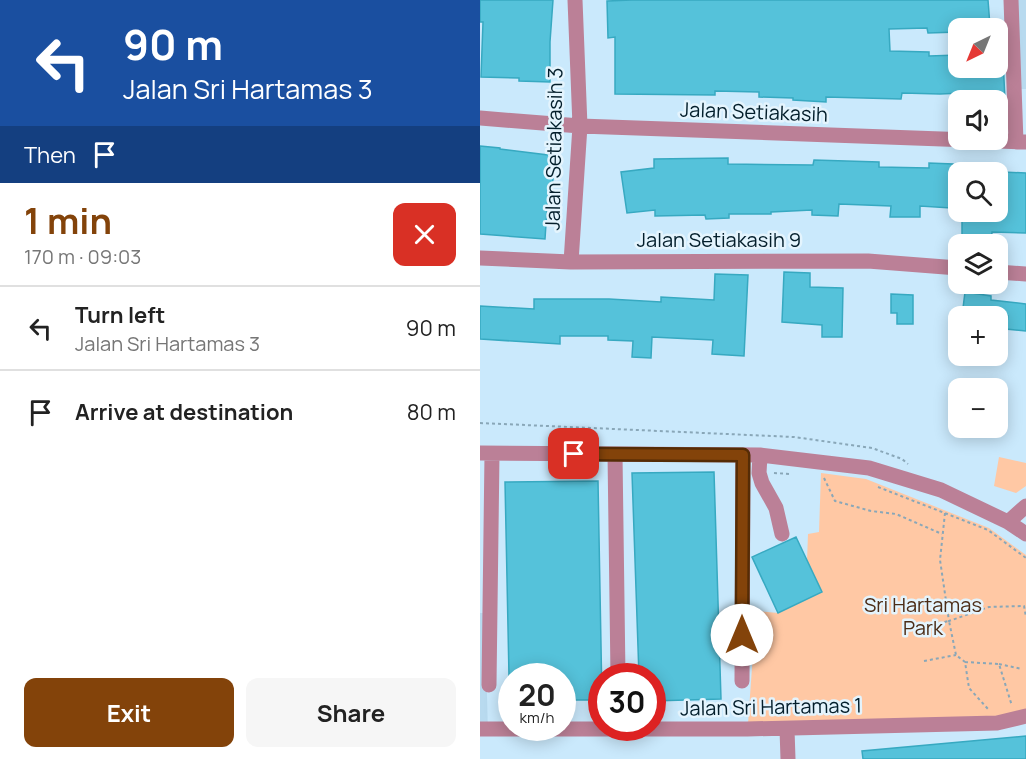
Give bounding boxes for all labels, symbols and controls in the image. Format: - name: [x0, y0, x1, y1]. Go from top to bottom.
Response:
- text: 90 m: [123, 15, 223, 73]
- north arrow: [948, 18, 1008, 78]
- map controls: [948, 18, 1008, 438]
- icon: left: [24, 24, 102, 102]
- street label: Jalan Setiakasih 3: [539, 67, 568, 231]
- text: Jalan Sri Hartamas 3: [123, 70, 373, 107]
- button: sound: [948, 90, 1008, 150]
- street label: Jalan Setiakasih: [680, 95, 828, 128]
- icon: arrive: [88, 138, 121, 171]
- text: Then: [24, 140, 76, 170]
- button: search: [948, 162, 1008, 222]
- text: 1 min: [24, 196, 112, 245]
- button: close: [393, 203, 456, 266]
- street label: Jalan Setiakasih 9: [637, 226, 801, 253]
- button: layers: [948, 234, 1008, 294]
- text: 170 m · 09:03: [24, 243, 141, 270]
- text: Turn left: [75, 300, 165, 330]
- button: +: [948, 306, 1008, 366]
- icon: left: [24, 312, 57, 345]
- text: 90 m: [406, 313, 456, 343]
- text: Jalan Sri Hartamas 3: [75, 330, 260, 357]
- button: −: [948, 378, 1008, 438]
- icon: arrive: [24, 396, 57, 429]
- text: Arrive at destination: [75, 397, 293, 427]
- text: 80 m: [407, 397, 456, 427]
- pin: [548, 428, 599, 479]
- icon: arrive: [557, 437, 590, 470]
- park label: Sri Hartamas Park: [864, 591, 982, 641]
- position arrow: [710, 603, 774, 667]
- speed limit sign: 30: [588, 663, 666, 741]
- text: 20: [518, 674, 556, 715]
- button: Exit: [24, 678, 234, 747]
- button: Share: [246, 678, 456, 747]
- street label: Jalan Sri Hartamas 1: [680, 691, 862, 722]
- text: km/h: [520, 707, 554, 728]

